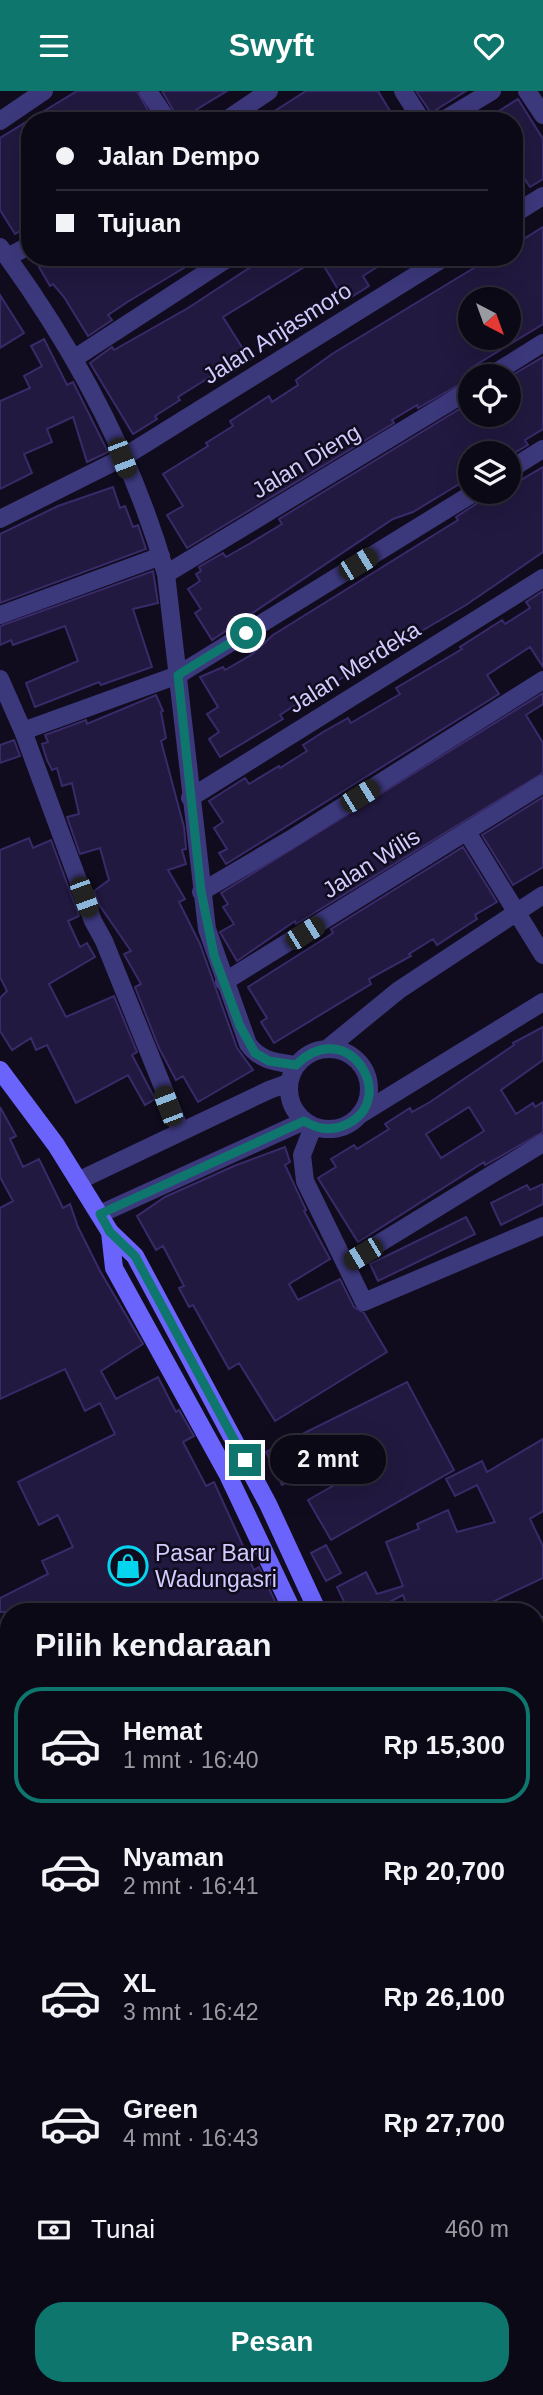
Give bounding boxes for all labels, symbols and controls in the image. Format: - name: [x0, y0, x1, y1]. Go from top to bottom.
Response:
- icon: menu: [35, 27, 73, 65]
- text: Swyft: [229, 27, 314, 63]
- icon: heart: [470, 27, 508, 65]
- text: Jalan Dempo: [98, 141, 260, 171]
- text: Tujuan: [98, 208, 181, 238]
- street label: Jalan Anjasmoro: [198, 277, 356, 389]
- north arrow: [458, 287, 522, 350]
- map controls: [458, 287, 521, 504]
- button: locate: [458, 364, 521, 427]
- street label: Jalan Dieng: [247, 419, 365, 503]
- car: [105, 435, 140, 481]
- button: layers: [458, 441, 521, 504]
- car: [335, 544, 382, 584]
- street label: Jalan Merdeka: [283, 616, 425, 718]
- route start: [230, 617, 262, 649]
- car: [337, 776, 384, 816]
- street label: Jalan Wilis: [318, 823, 424, 903]
- car: [67, 874, 102, 920]
- car: [282, 913, 329, 953]
- car: [151, 1083, 186, 1129]
- car: [340, 1234, 387, 1274]
- callout: 2 mnt: [270, 1435, 385, 1485]
- route end: [229, 1444, 261, 1476]
- text: 2 mnt: [297, 1446, 359, 1472]
- place label: Pasar Baru Wadungasri: [155, 1540, 277, 1592]
- shop icon: Pasar Baru Wadungasri: [107, 1545, 149, 1587]
- text: Pilih kendaraan: [35, 1627, 272, 1663]
- icon: car: [39, 1714, 102, 1777]
- text: Hemat: [123, 1716, 202, 1746]
- text: Rp 15,300: [384, 1730, 505, 1760]
- text: 1 mnt · 16:40: [123, 1747, 259, 1773]
- icon: car: [39, 1840, 102, 1903]
- text: Nyaman: [123, 1842, 224, 1872]
- text: Rp 20,700: [384, 1856, 505, 1886]
- text: 2 mnt · 16:41: [123, 1873, 259, 1899]
- icon: car: [39, 1966, 102, 2029]
- text: XL: [123, 1968, 156, 1998]
- text: Rp 26,100: [384, 1982, 505, 2012]
- text: 3 mnt · 16:42: [123, 1999, 259, 2025]
- icon: car: [39, 2092, 102, 2155]
- text: Green: [123, 2094, 198, 2124]
- text: Rp 27,700: [384, 2108, 505, 2138]
- text: 4 mnt · 16:43: [123, 2125, 259, 2151]
- icon: cash: [35, 2211, 73, 2249]
- text: Tunai: [91, 2214, 155, 2244]
- text: 460 m: [445, 2216, 509, 2242]
- button: Pesan: [35, 2302, 509, 2382]

